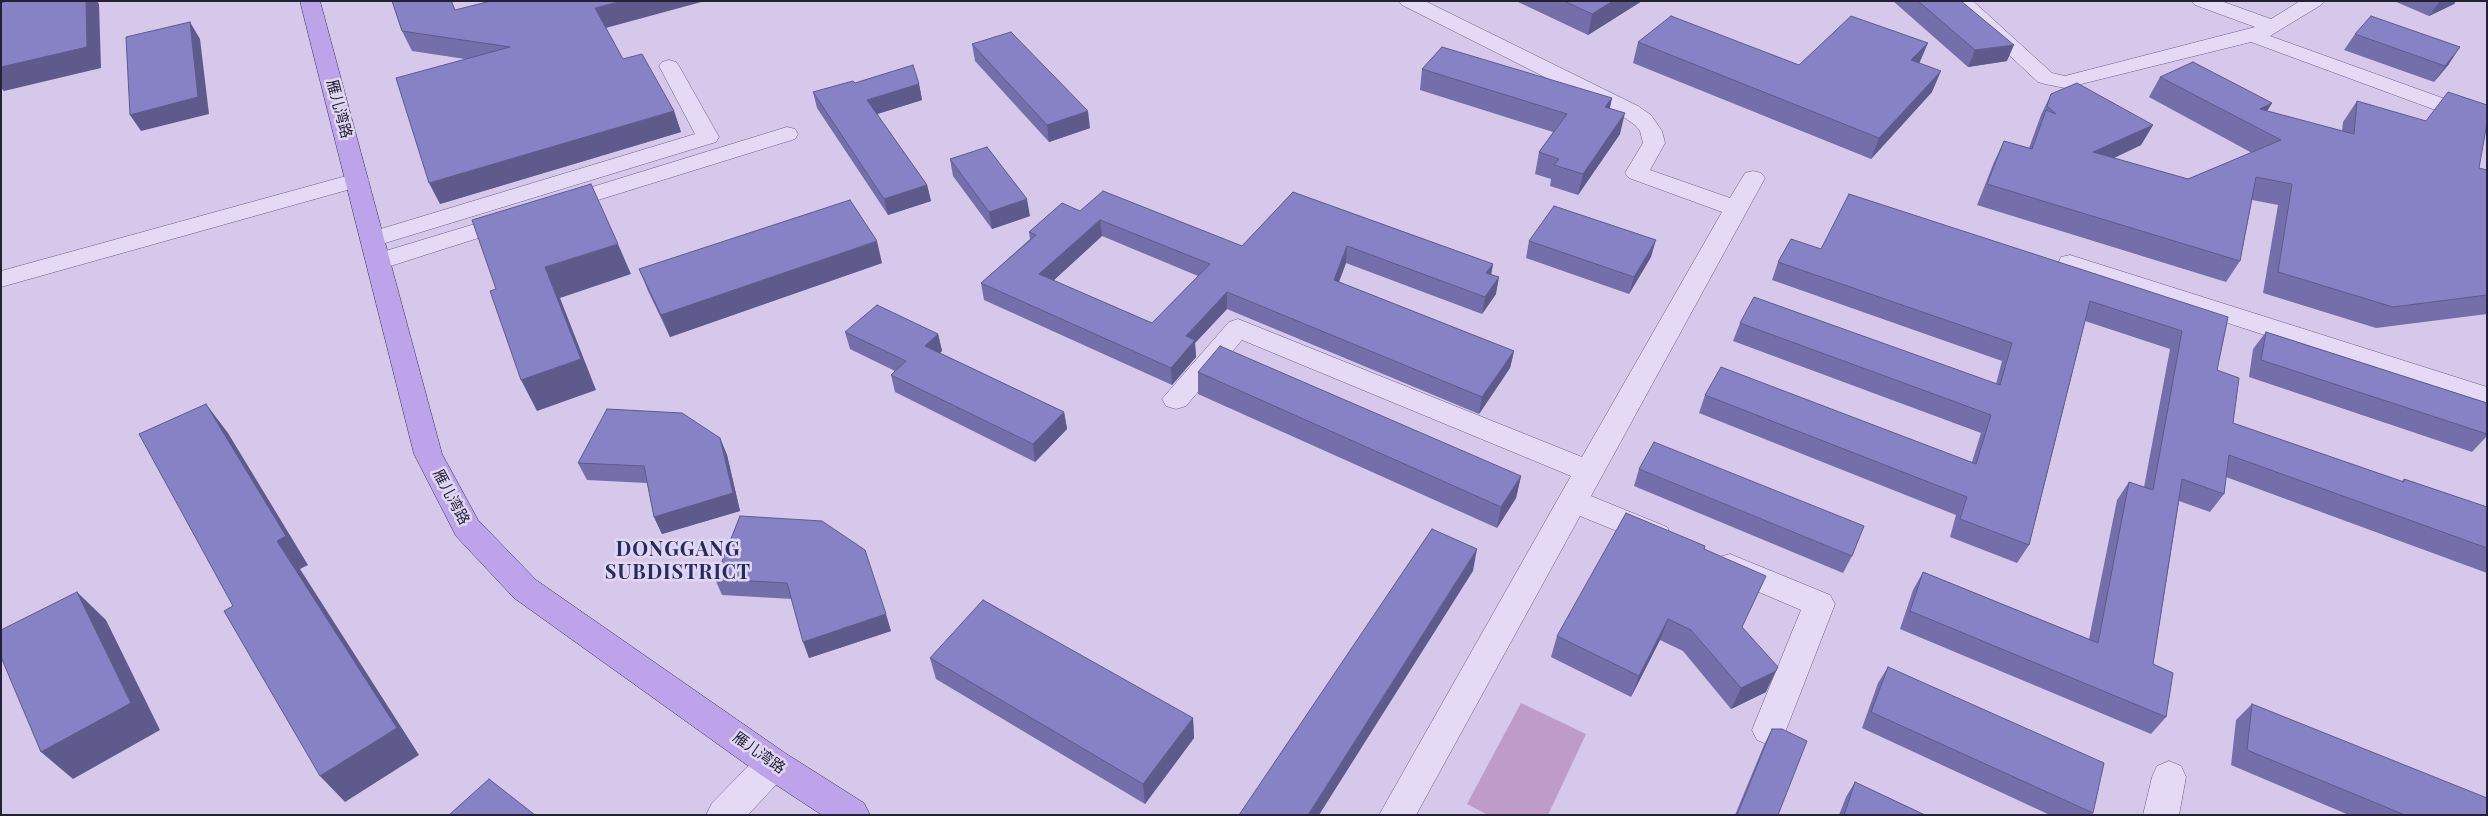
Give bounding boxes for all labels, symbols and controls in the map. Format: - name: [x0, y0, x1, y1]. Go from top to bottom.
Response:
- street label: 雁儿湾路: [323, 78, 355, 140]
- street label: 雁儿湾路: [429, 466, 473, 528]
- district label: DONGGANG SUBDISTRICT: [603, 538, 753, 585]
- street label: 雁儿湾路: [729, 728, 789, 778]

